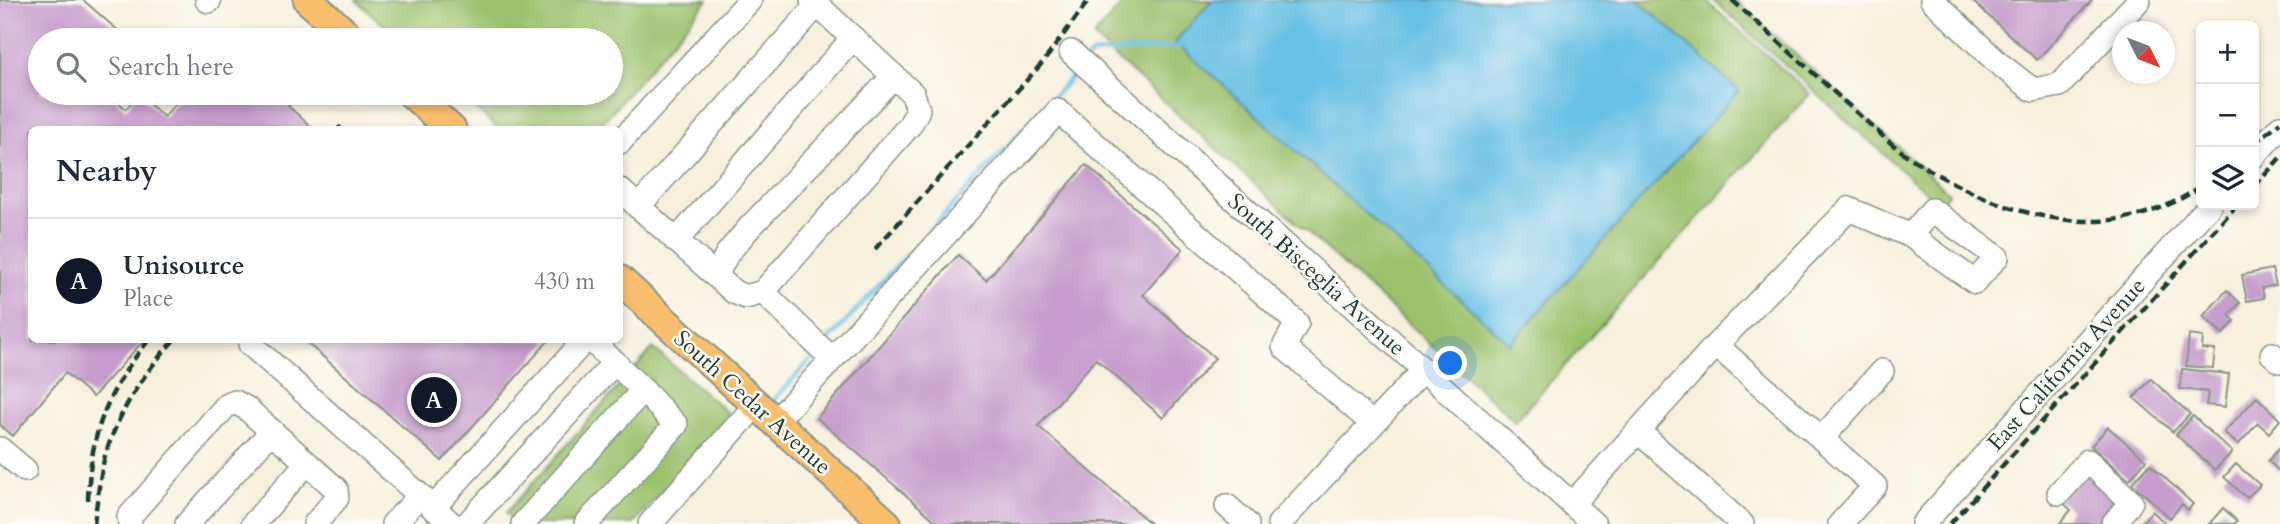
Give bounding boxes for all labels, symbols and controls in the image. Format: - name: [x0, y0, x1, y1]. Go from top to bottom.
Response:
- north arrow: [2112, 21, 2175, 84]
- map controls: [2196, 21, 2259, 210]
- button: +: [2196, 21, 2259, 84]
- search box: [28, 28, 623, 105]
- icon: search: [52, 48, 90, 86]
- text: Search here: [108, 49, 234, 84]
- button: −: [2196, 84, 2259, 147]
- button: layers: [2196, 147, 2259, 210]
- text: Nearby: [56, 151, 157, 192]
- street label: South Bisceglia Avenue: [1221, 186, 1412, 363]
- text: Unisource: [123, 248, 245, 283]
- text: A: [70, 266, 88, 297]
- text: 430 m: [534, 266, 595, 297]
- street label: East California Avenue: [1980, 271, 2153, 458]
- text: Place: [123, 283, 173, 314]
- street label: South Cedar Avenue: [667, 323, 838, 481]
- your location: [1433, 346, 1467, 380]
- pin: A: [411, 374, 457, 426]

